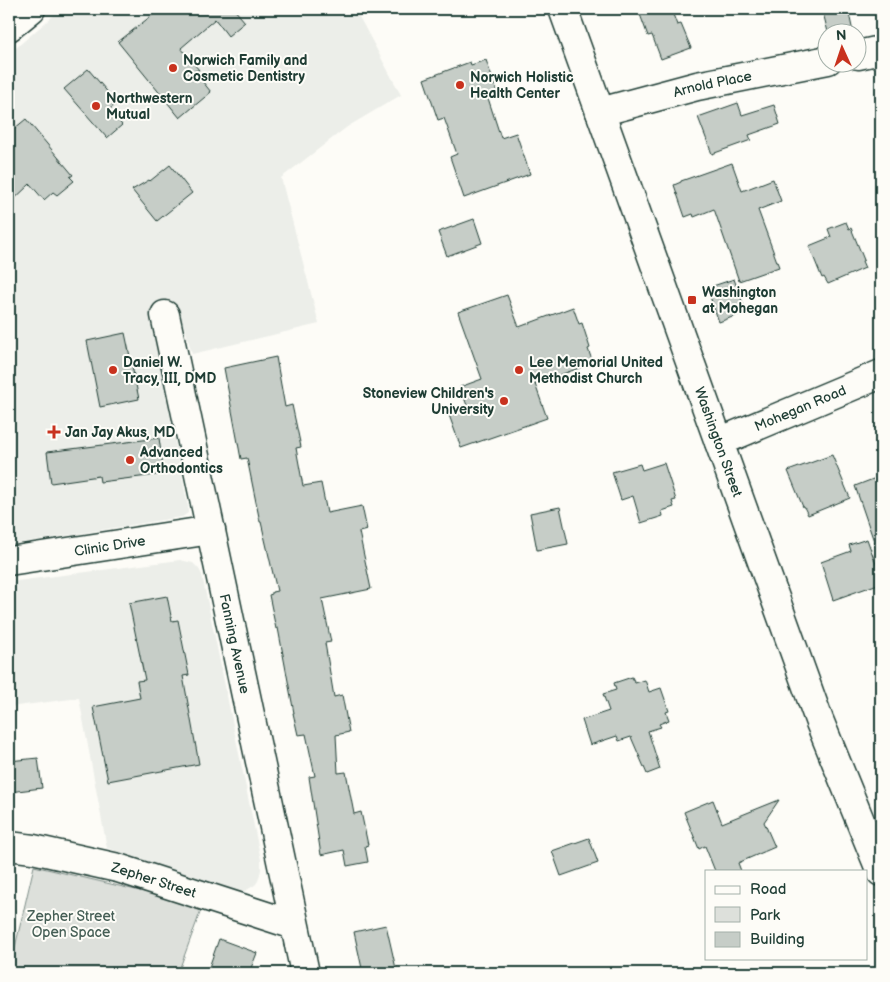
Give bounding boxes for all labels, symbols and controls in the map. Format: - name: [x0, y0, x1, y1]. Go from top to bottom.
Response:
- north arrow: [818, 22, 868, 72]
- text: N: [836, 27, 847, 44]
- place label: Norwich Family and Cosmetic Dentistry: [183, 52, 308, 85]
- marker: Norwich Family and Cosmetic Dentistry: [167, 62, 179, 74]
- street label: Arnold Place: [671, 67, 753, 101]
- place label: Norwich Holistic Health Center: [470, 69, 574, 102]
- marker: Norwich Holistic Health Center: [454, 79, 466, 91]
- place label: Northwestern Mutual: [106, 90, 193, 123]
- marker: Northwestern Mutual: [90, 100, 102, 112]
- place label: Washington at Mohegan: [702, 284, 778, 317]
- marker: Washington at Mohegan: [686, 294, 698, 306]
- place label: Daniel W. Tracy, III, DMD: [123, 354, 216, 387]
- place label: Lee Memorial United Methodist Church: [529, 354, 663, 387]
- marker: Daniel W. Tracy, III, DMD: [107, 364, 119, 376]
- marker: Lee Memorial United Methodist Church: [513, 364, 525, 376]
- street label: Mohegan Road: [752, 381, 848, 435]
- place label: Stoneview Children's University: [363, 385, 495, 418]
- street label: Washington Street: [691, 385, 747, 500]
- marker: Stoneview Children's University: [498, 395, 510, 407]
- place label: Jan Jay Akus, MD: [65, 424, 176, 441]
- marker: Jan Jay Akus, MD: [47, 425, 61, 439]
- place label: Advanced Orthodontics: [139, 444, 223, 477]
- marker: Advanced Orthodontics: [124, 454, 136, 466]
- street label: Clinic Drive: [73, 532, 147, 559]
- street label: Fanning Avenue: [216, 592, 254, 695]
- street label: Zepher Street: [109, 858, 199, 902]
- legend: [705, 870, 868, 960]
- text: Road: [750, 880, 786, 899]
- text: Park: [750, 906, 781, 925]
- park label: Zepher Street Open Space: [26, 908, 116, 941]
- text: Building: [750, 930, 805, 949]

